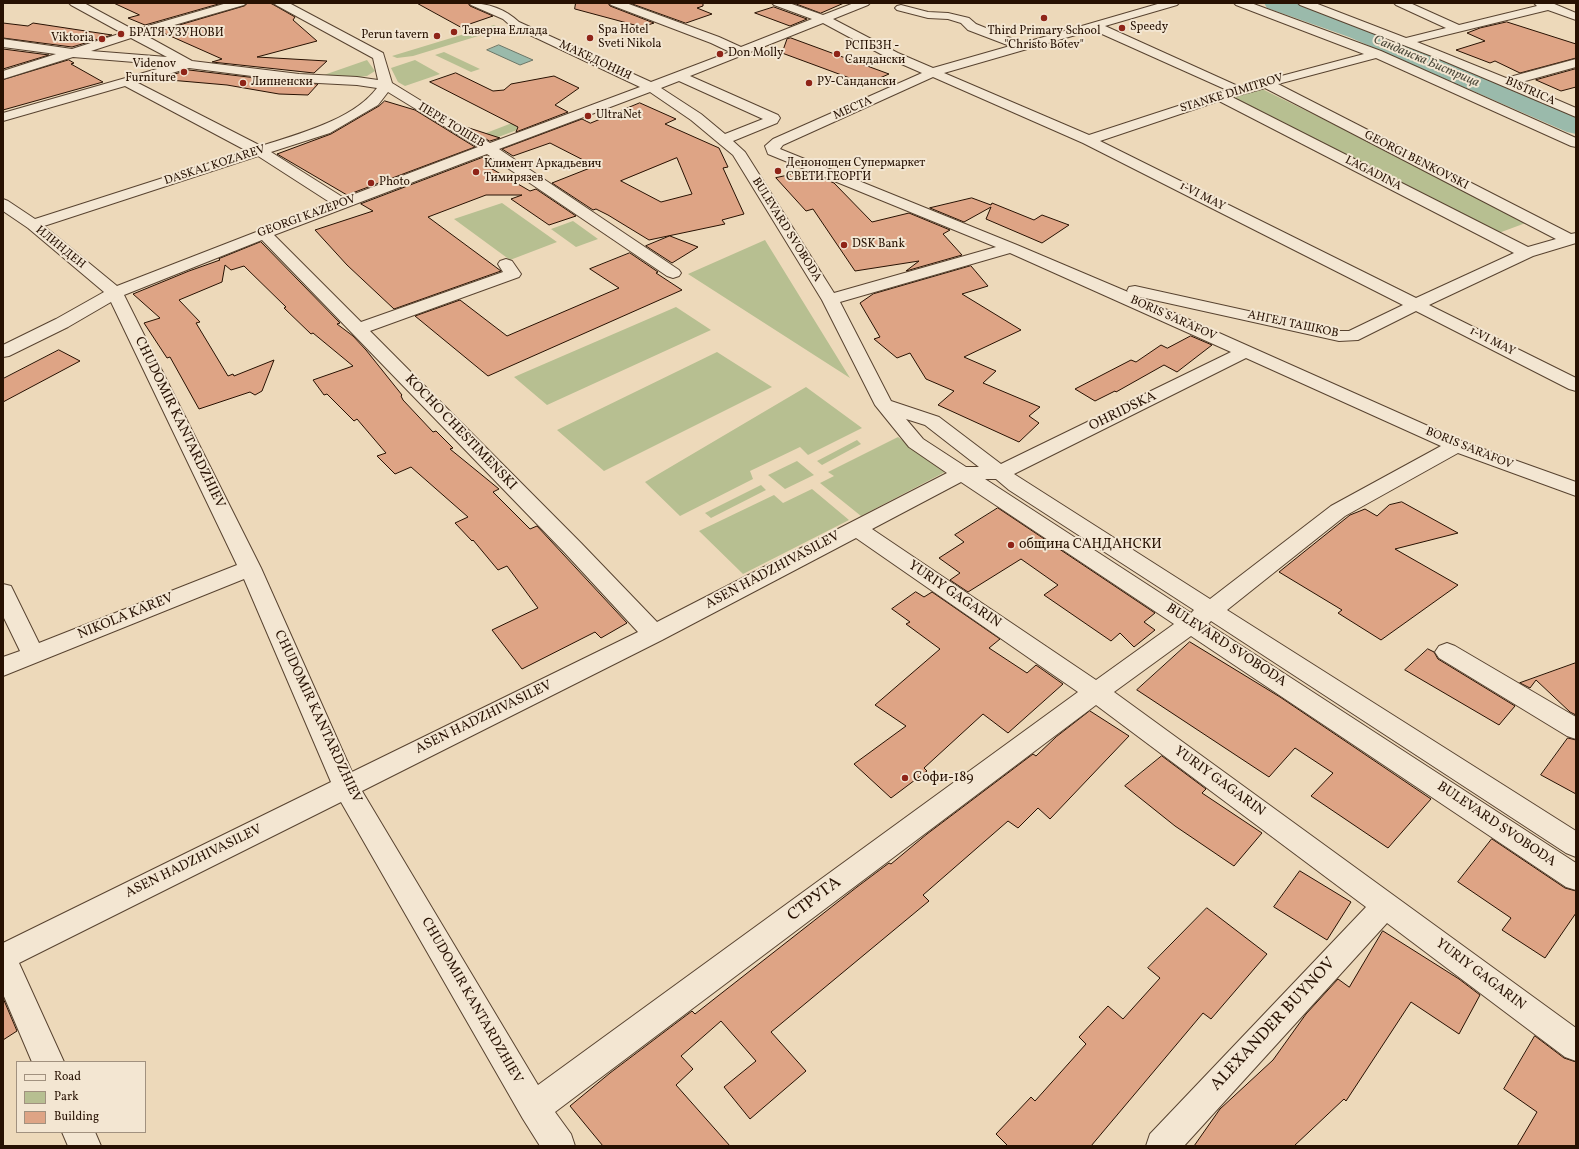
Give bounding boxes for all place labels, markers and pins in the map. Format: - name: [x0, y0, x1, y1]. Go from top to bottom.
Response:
- marker: Third Primary School "Christo Botev": [1039, 13, 1049, 23]
- place label: Speedy: [1130, 21, 1168, 35]
- marker: Speedy: [1117, 23, 1127, 33]
- place label: Spa Hotel Sveti Nikola: [598, 24, 661, 52]
- place label: Таверна Еллада: [462, 25, 548, 39]
- place label: Third Primary School "Christo Botev": [988, 25, 1100, 53]
- place label: БРАТЯ УЗУНОВИ: [129, 27, 224, 41]
- marker: Таверна Еллада: [449, 27, 459, 37]
- marker: БРАТЯ УЗУНОВИ: [116, 29, 126, 39]
- place label: Perun tavern: [361, 29, 429, 43]
- marker: Perun tavern: [432, 31, 442, 41]
- place label: Viktoria: [51, 32, 94, 46]
- marker: Spa Hotel Sveti Nikola: [585, 33, 595, 43]
- marker: Viktoria: [97, 34, 107, 44]
- place label: РСПБЗН - Сандански: [845, 40, 905, 68]
- place label: Don Molly: [728, 47, 784, 61]
- marker: Don Molly: [715, 49, 725, 59]
- marker: РСПБЗН - Сандански: [832, 49, 842, 59]
- place label: Videnov Furniture: [125, 58, 176, 86]
- marker: Videnov Furniture: [179, 67, 189, 77]
- place label: Липненски: [251, 76, 313, 90]
- place label: РУ-Сандански: [817, 76, 896, 90]
- marker: Липненски: [238, 78, 248, 88]
- marker: РУ-Сандански: [804, 78, 814, 88]
- place label: UltraNet: [596, 109, 642, 123]
- marker: UltraNet: [583, 111, 593, 121]
- place label: Денонощен Супермаркет СВЕТИ ГЕОРГИ: [786, 157, 925, 185]
- place label: Климент Аркадьевич Тимирязев: [484, 158, 601, 186]
- marker: Денонощен Супермаркет СВЕТИ ГЕОРГИ: [773, 166, 783, 176]
- marker: Климент Аркадьевич Тимирязев: [471, 167, 481, 177]
- place label: Photo: [379, 176, 410, 190]
- marker: Photo: [366, 178, 376, 188]
- place label: DSK Bank: [852, 238, 905, 252]
- marker: DSK Bank: [839, 240, 849, 250]
- place label: община САНДАНСКИ: [1019, 537, 1162, 553]
- marker: община САНДАНСКИ: [1006, 540, 1016, 550]
- place label: Софи-189: [913, 770, 974, 786]
- marker: Софи-189: [900, 773, 910, 783]

